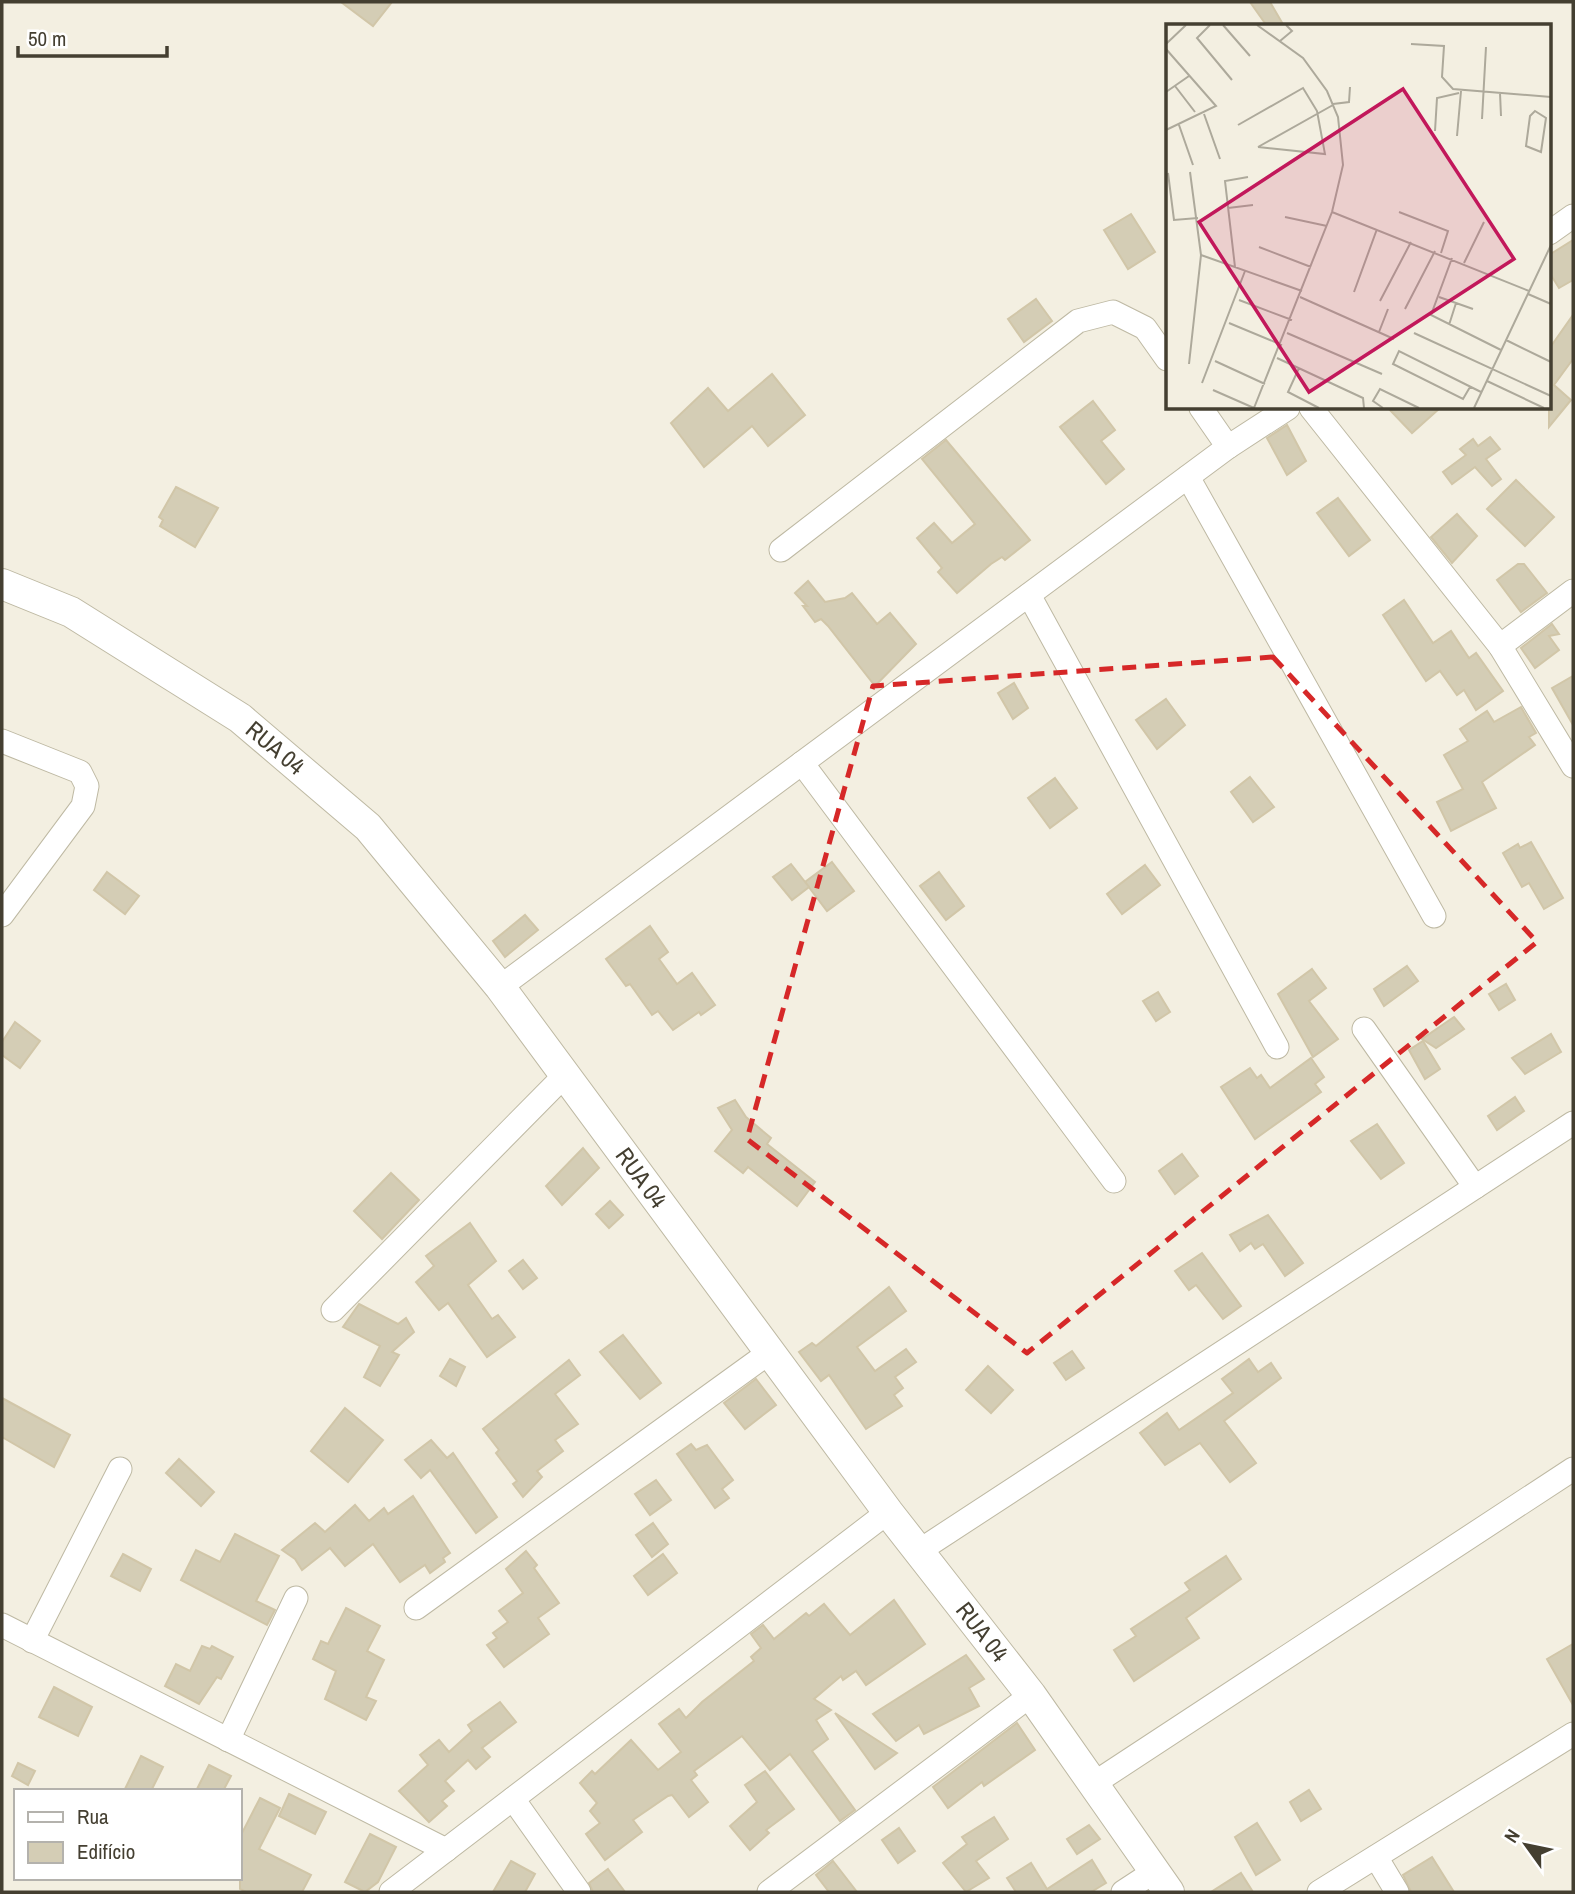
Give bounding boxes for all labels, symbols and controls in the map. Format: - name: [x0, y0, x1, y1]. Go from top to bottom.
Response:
- scale bar: [18, 14, 166, 58]
- text: 50 m: [28, 24, 66, 53]
- inset map: [1166, 24, 1550, 410]
- street label: RUA 04: [239, 713, 312, 781]
- street label: RUA 04: [609, 1141, 675, 1214]
- street label: RUA 04: [949, 1595, 1016, 1668]
- legend: [14, 1789, 242, 1880]
- text: Rua: [77, 1802, 109, 1831]
- north arrow: [1491, 1810, 1561, 1880]
- text: N: [1498, 1824, 1526, 1848]
- text: Edifício: [77, 1837, 135, 1866]

